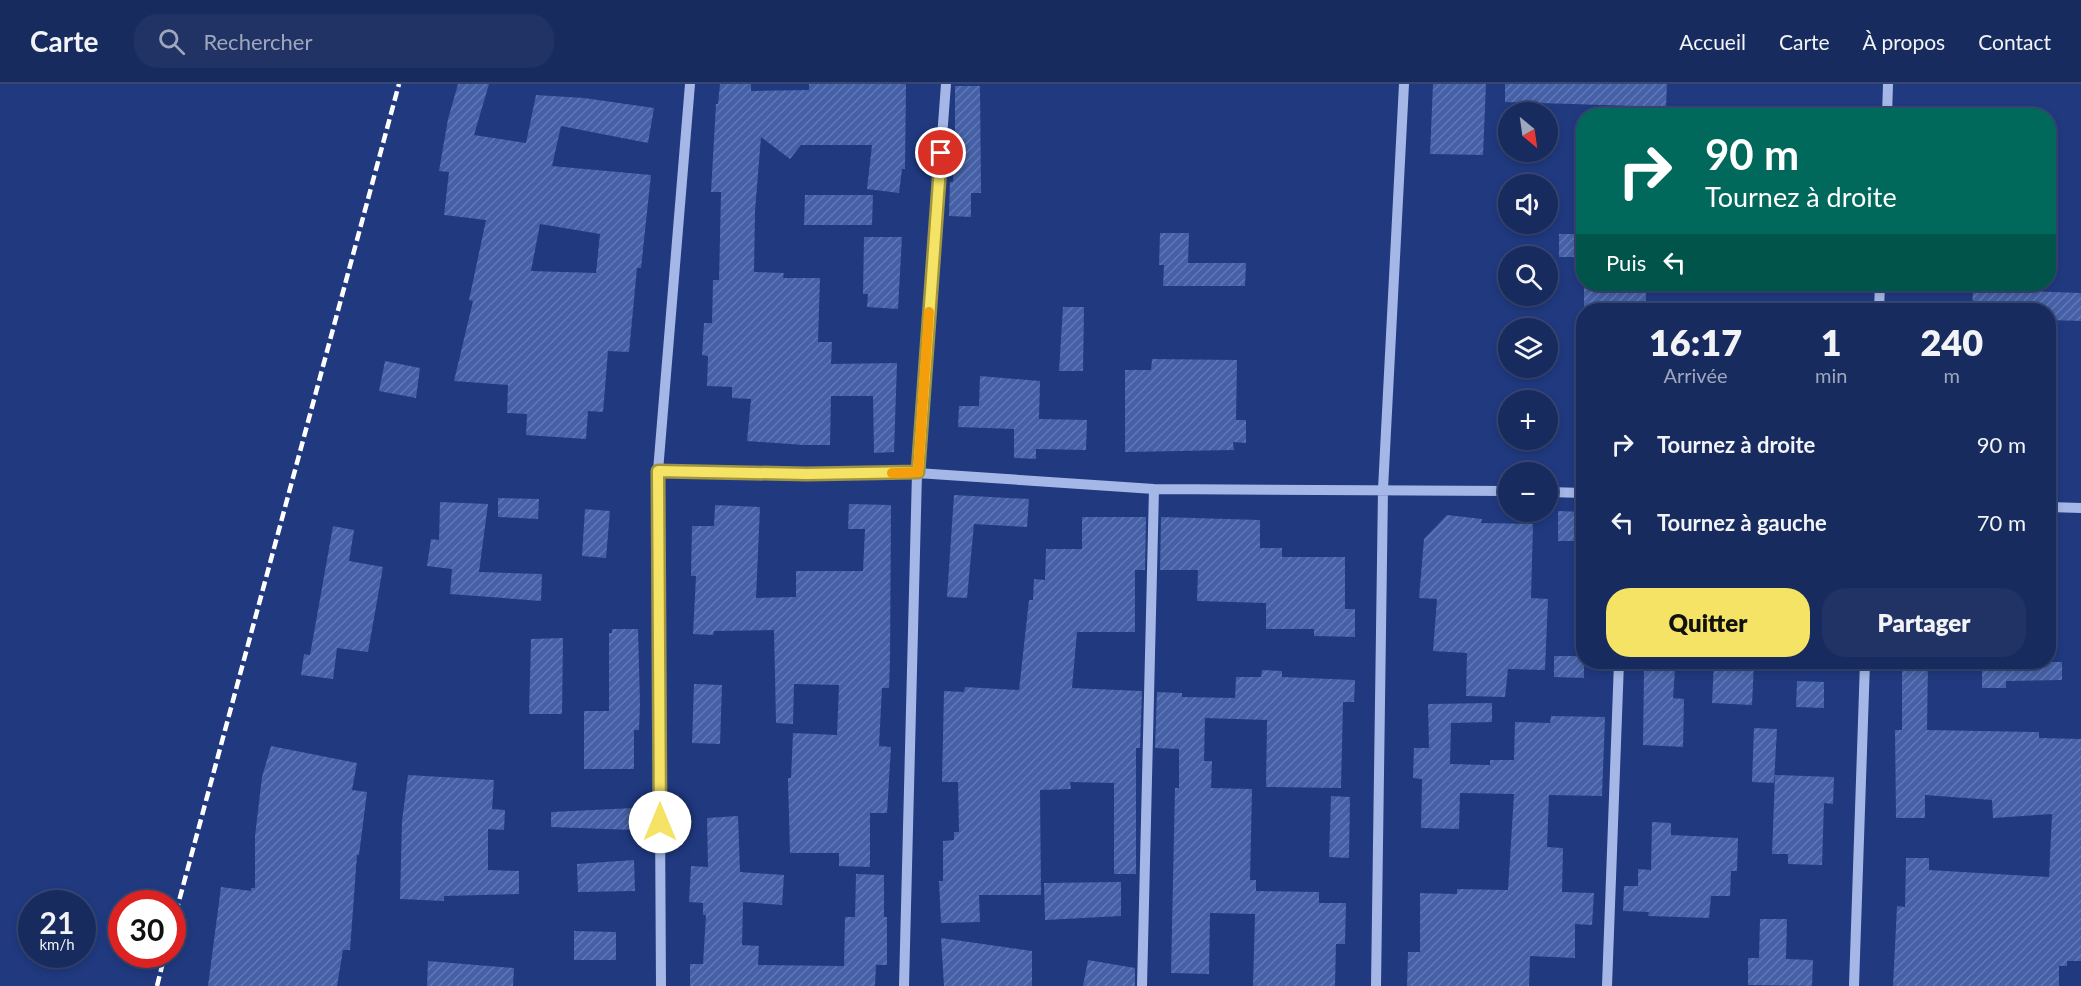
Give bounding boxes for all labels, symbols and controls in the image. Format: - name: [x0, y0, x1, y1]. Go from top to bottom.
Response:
- search box: [134, 14, 554, 68]
- text: Carte: [30, 24, 98, 58]
- icon: search: [155, 25, 188, 58]
- text: Rechercher: [203, 28, 312, 55]
- text: Accueil: [1679, 29, 1746, 54]
- text: Carte: [1779, 29, 1830, 54]
- text: À propos: [1863, 29, 1945, 54]
- text: Contact: [1978, 29, 2051, 54]
- north arrow: [1498, 102, 1558, 162]
- map controls: [1498, 102, 1558, 522]
- pin: [915, 127, 966, 178]
- text: 90 m: [1705, 129, 1799, 179]
- icon: right: [1606, 132, 1684, 210]
- icon: arrive: [924, 136, 957, 169]
- button: sound: [1498, 174, 1558, 234]
- text: Tournez à droite: [1705, 180, 1897, 213]
- button: search: [1498, 246, 1558, 306]
- icon: left: [1658, 246, 1691, 279]
- text: Puis: [1606, 249, 1646, 276]
- button: layers: [1498, 318, 1558, 378]
- text: 16:17: [1649, 320, 1742, 364]
- text: 1: [1821, 320, 1842, 364]
- text: 240: [1920, 320, 1983, 364]
- text: Arrivée: [1663, 363, 1728, 387]
- text: min: [1815, 363, 1847, 387]
- text: m: [1943, 363, 1960, 387]
- button: +: [1498, 390, 1558, 450]
- icon: right: [1606, 428, 1639, 461]
- text: Tournez à droite: [1657, 431, 1815, 458]
- text: 90 m: [1977, 431, 2026, 458]
- button: −: [1498, 462, 1558, 522]
- icon: left: [1606, 506, 1639, 539]
- text: Tournez à gauche: [1657, 509, 1827, 536]
- text: 70 m: [1977, 509, 2026, 536]
- button: Quitter: [1606, 588, 1810, 657]
- button: Partager: [1822, 588, 2026, 657]
- position arrow: [628, 790, 692, 854]
- speed limit sign: 30: [108, 890, 186, 968]
- text: 21: [40, 904, 74, 940]
- text: km/h: [39, 935, 75, 953]

